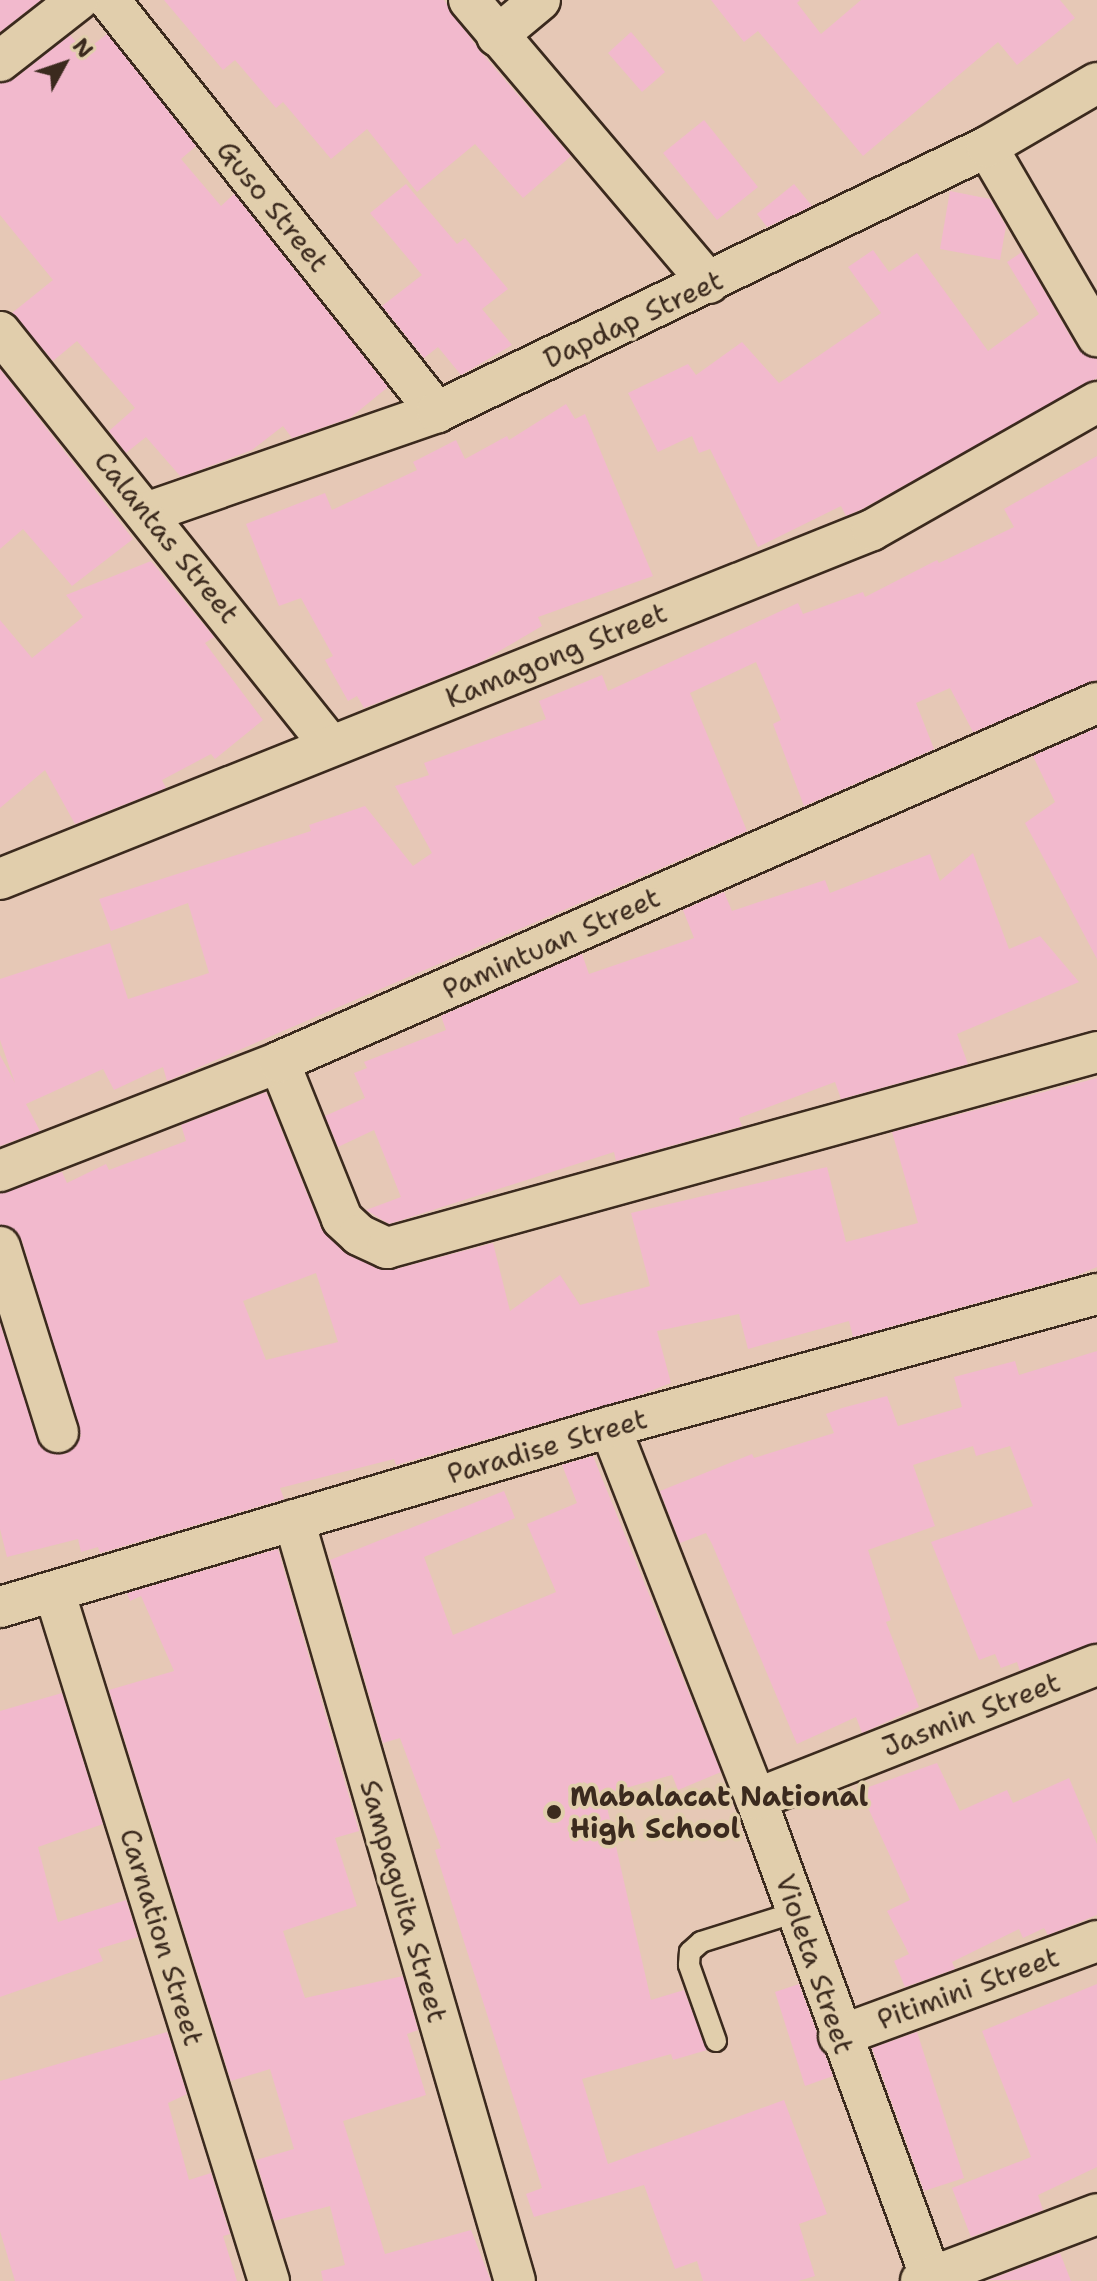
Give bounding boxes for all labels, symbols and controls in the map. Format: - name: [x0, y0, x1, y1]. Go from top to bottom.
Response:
- north arrow: [24, 24, 104, 104]
- text: N: [66, 32, 99, 64]
- street label: Guso Street: [210, 134, 336, 278]
- street label: Dapdap Street: [538, 263, 728, 375]
- street label: Calantas Street: [87, 444, 247, 630]
- street label: Kamagong Street: [440, 595, 672, 715]
- street label: Pamintuan Street: [437, 880, 665, 1006]
- street label: Paradise Street: [443, 1401, 651, 1491]
- street label: Jasmin Street: [877, 1665, 1065, 1763]
- street label: Sampaguita Street: [353, 1776, 455, 2026]
- place label: Mabalacat National High School: [570, 1779, 868, 1845]
- marker: Mabalacat National High School: [545, 1803, 563, 1821]
- street label: Carnation Street: [113, 1824, 211, 2050]
- street label: Violeta Street: [769, 1870, 861, 2058]
- street label: Pitimini Street: [873, 1940, 1063, 2036]

